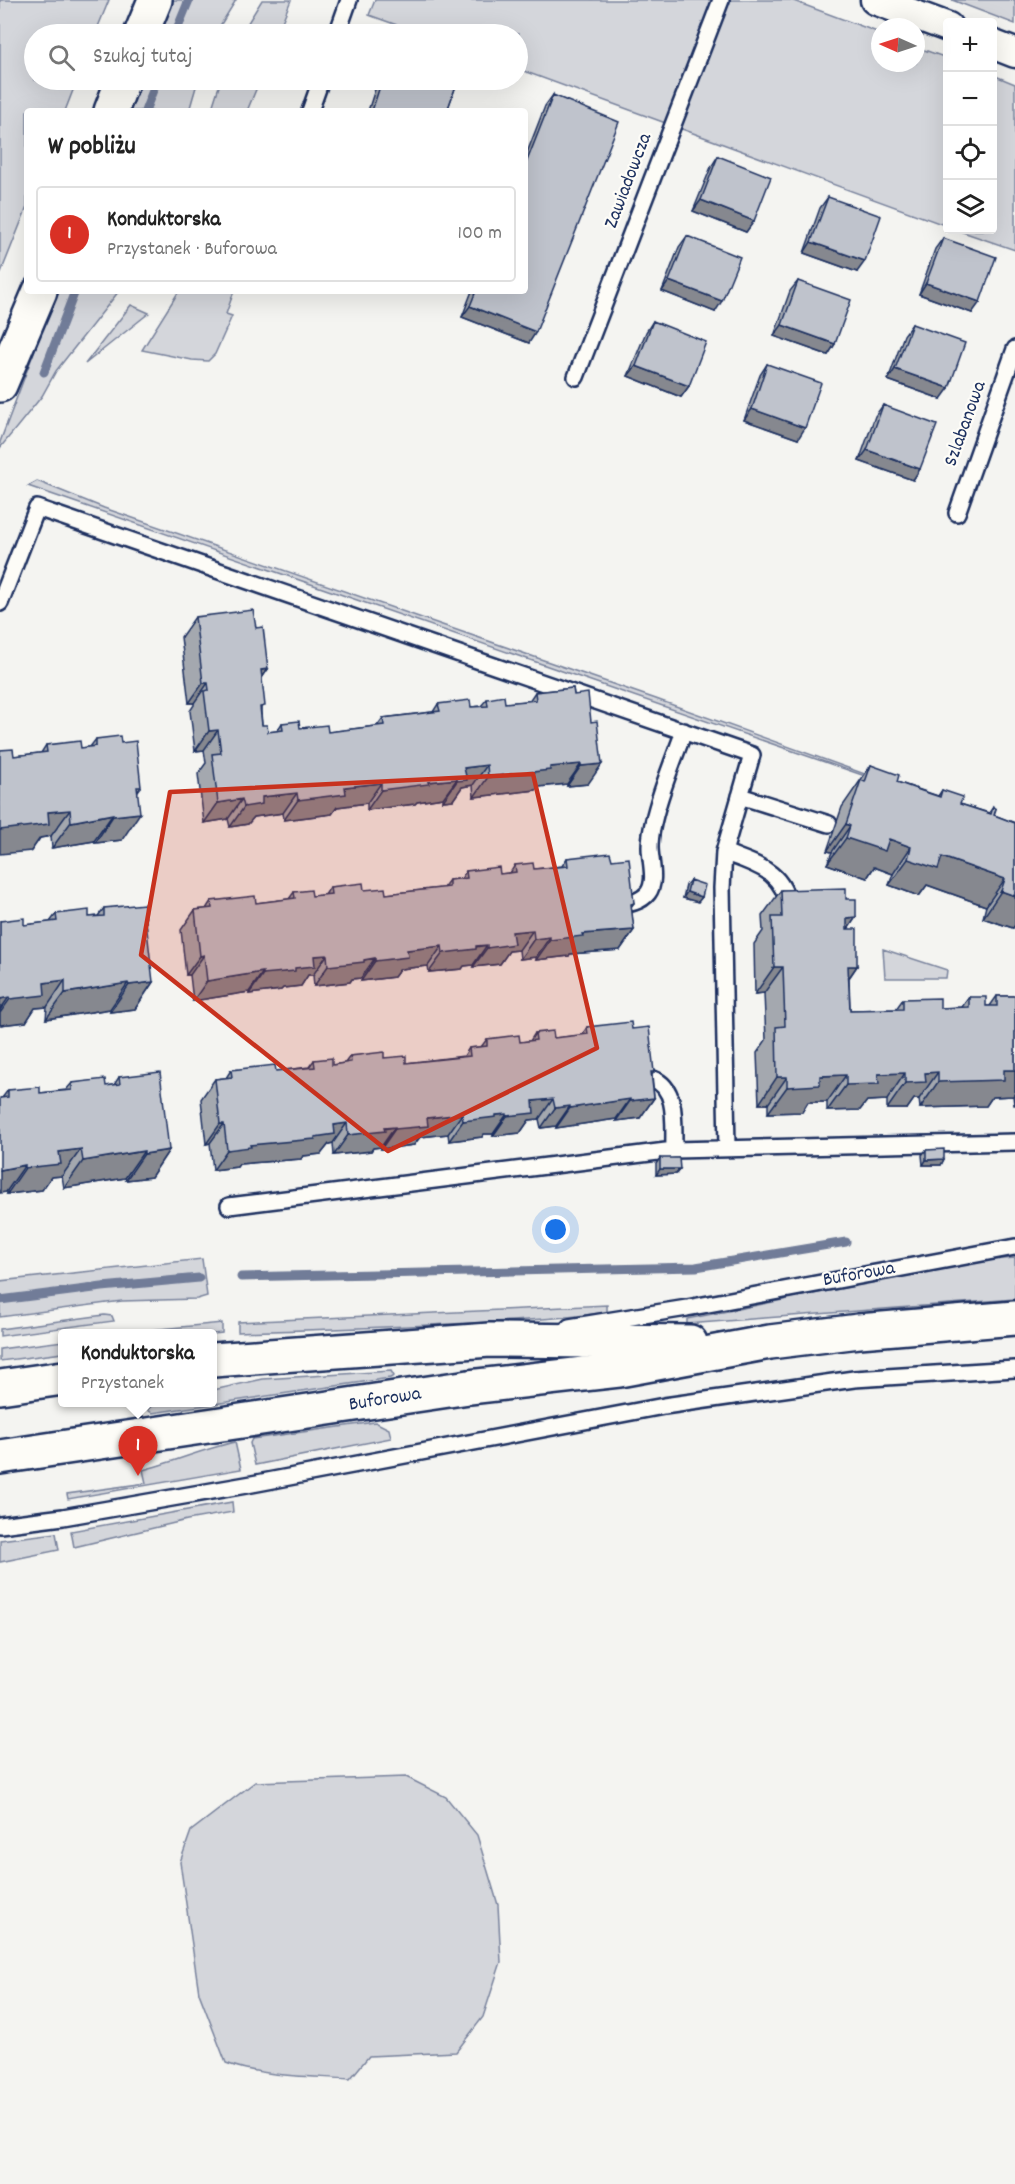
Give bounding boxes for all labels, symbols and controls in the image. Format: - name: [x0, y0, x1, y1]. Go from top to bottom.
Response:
- north arrow: [871, 18, 925, 72]
- map controls: [943, 18, 997, 234]
- button: +: [943, 18, 997, 72]
- search box: [24, 24, 528, 90]
- icon: search: [45, 41, 78, 74]
- text: Szukaj tutaj: [93, 42, 192, 73]
- button: −: [943, 72, 997, 126]
- button: locate: [943, 126, 997, 180]
- text: W pobliżu: [48, 129, 136, 166]
- street label: Zawiadowcza: [598, 129, 660, 233]
- button: layers: [943, 180, 997, 234]
- text: Konduktorska: [107, 205, 221, 236]
- text: 1: [67, 220, 72, 248]
- text: 100 m: [458, 220, 502, 248]
- text: Przystanek · Buforowa: [107, 236, 277, 264]
- street label: Szlabanowa: [938, 377, 995, 471]
- your location: [541, 1215, 570, 1244]
- street label: Buforowa: [821, 1255, 898, 1295]
- popup: [58, 1329, 217, 1407]
- text: Konduktorska: [81, 1339, 194, 1370]
- text: Przystanek: [81, 1370, 164, 1398]
- street label: Buforowa: [347, 1380, 424, 1420]
- pin: 1: [118, 1426, 158, 1476]

